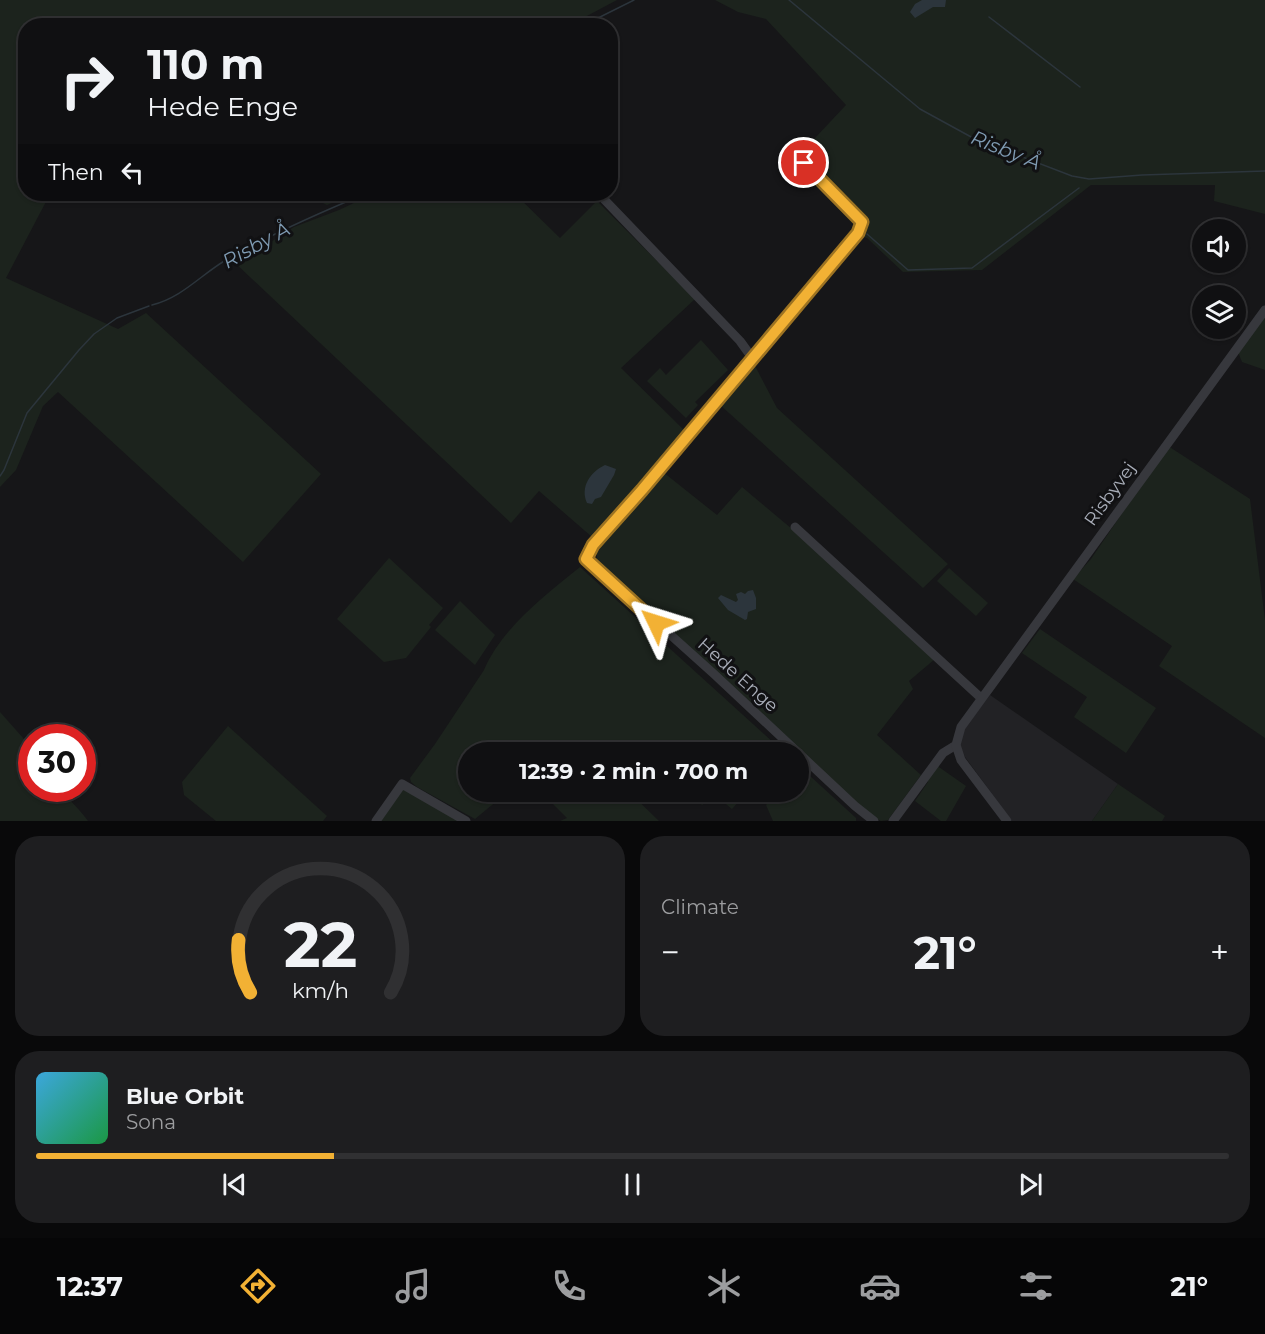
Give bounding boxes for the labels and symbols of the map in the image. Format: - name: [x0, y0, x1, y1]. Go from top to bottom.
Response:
- water label: Risby Å: [968, 124, 1045, 175]
- pin: [778, 137, 829, 188]
- water label: Risby Å: [218, 216, 294, 273]
- street label: Risbyvej: [1080, 458, 1140, 530]
- position arrow: [624, 591, 688, 655]
- street label: Hede Enge: [693, 633, 783, 717]
- speed limit sign: 30: [18, 724, 96, 802]

